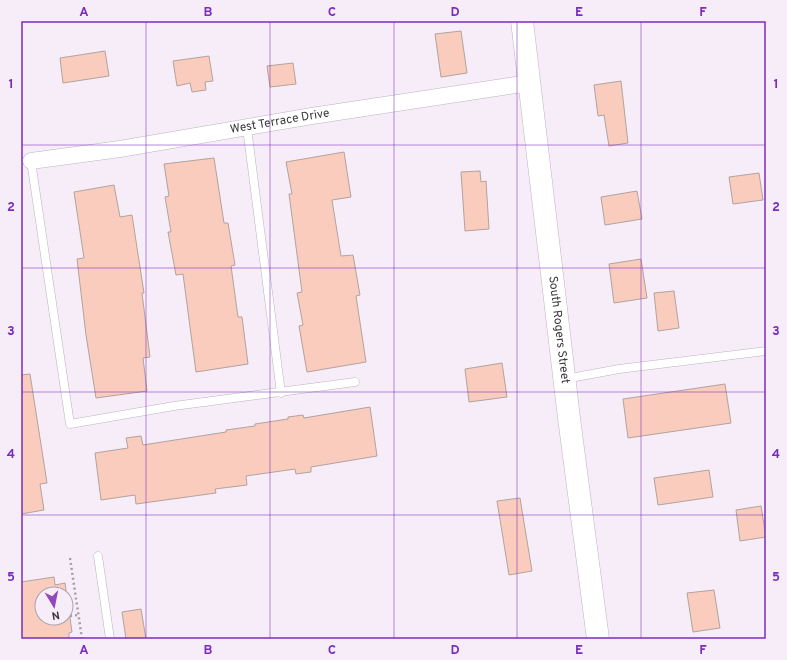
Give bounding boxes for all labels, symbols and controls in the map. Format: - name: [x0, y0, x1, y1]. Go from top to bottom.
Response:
- text: A: [79, 5, 89, 21]
- text: B: [204, 5, 213, 21]
- text: C: [328, 5, 336, 21]
- text: D: [450, 5, 460, 21]
- text: E: [575, 5, 583, 21]
- text: F: [699, 5, 707, 21]
- text: 1: [8, 77, 14, 93]
- text: 1: [773, 77, 779, 93]
- street label: West Terrace Drive: [229, 105, 331, 138]
- text: 2: [7, 200, 15, 216]
- text: 2: [772, 200, 780, 216]
- street label: South Rogers Street: [544, 275, 573, 385]
- text: 3: [7, 324, 15, 340]
- text: 3: [772, 324, 780, 340]
- text: 4: [7, 447, 15, 463]
- text: 4: [772, 447, 780, 463]
- text: 5: [7, 570, 15, 586]
- text: 5: [772, 570, 780, 586]
- north arrow: [34, 586, 74, 626]
- text: N: [50, 607, 61, 622]
- text: A: [79, 643, 89, 659]
- text: B: [204, 643, 213, 659]
- text: C: [328, 643, 336, 659]
- text: D: [450, 643, 460, 659]
- text: E: [575, 643, 583, 659]
- text: F: [699, 643, 707, 659]

